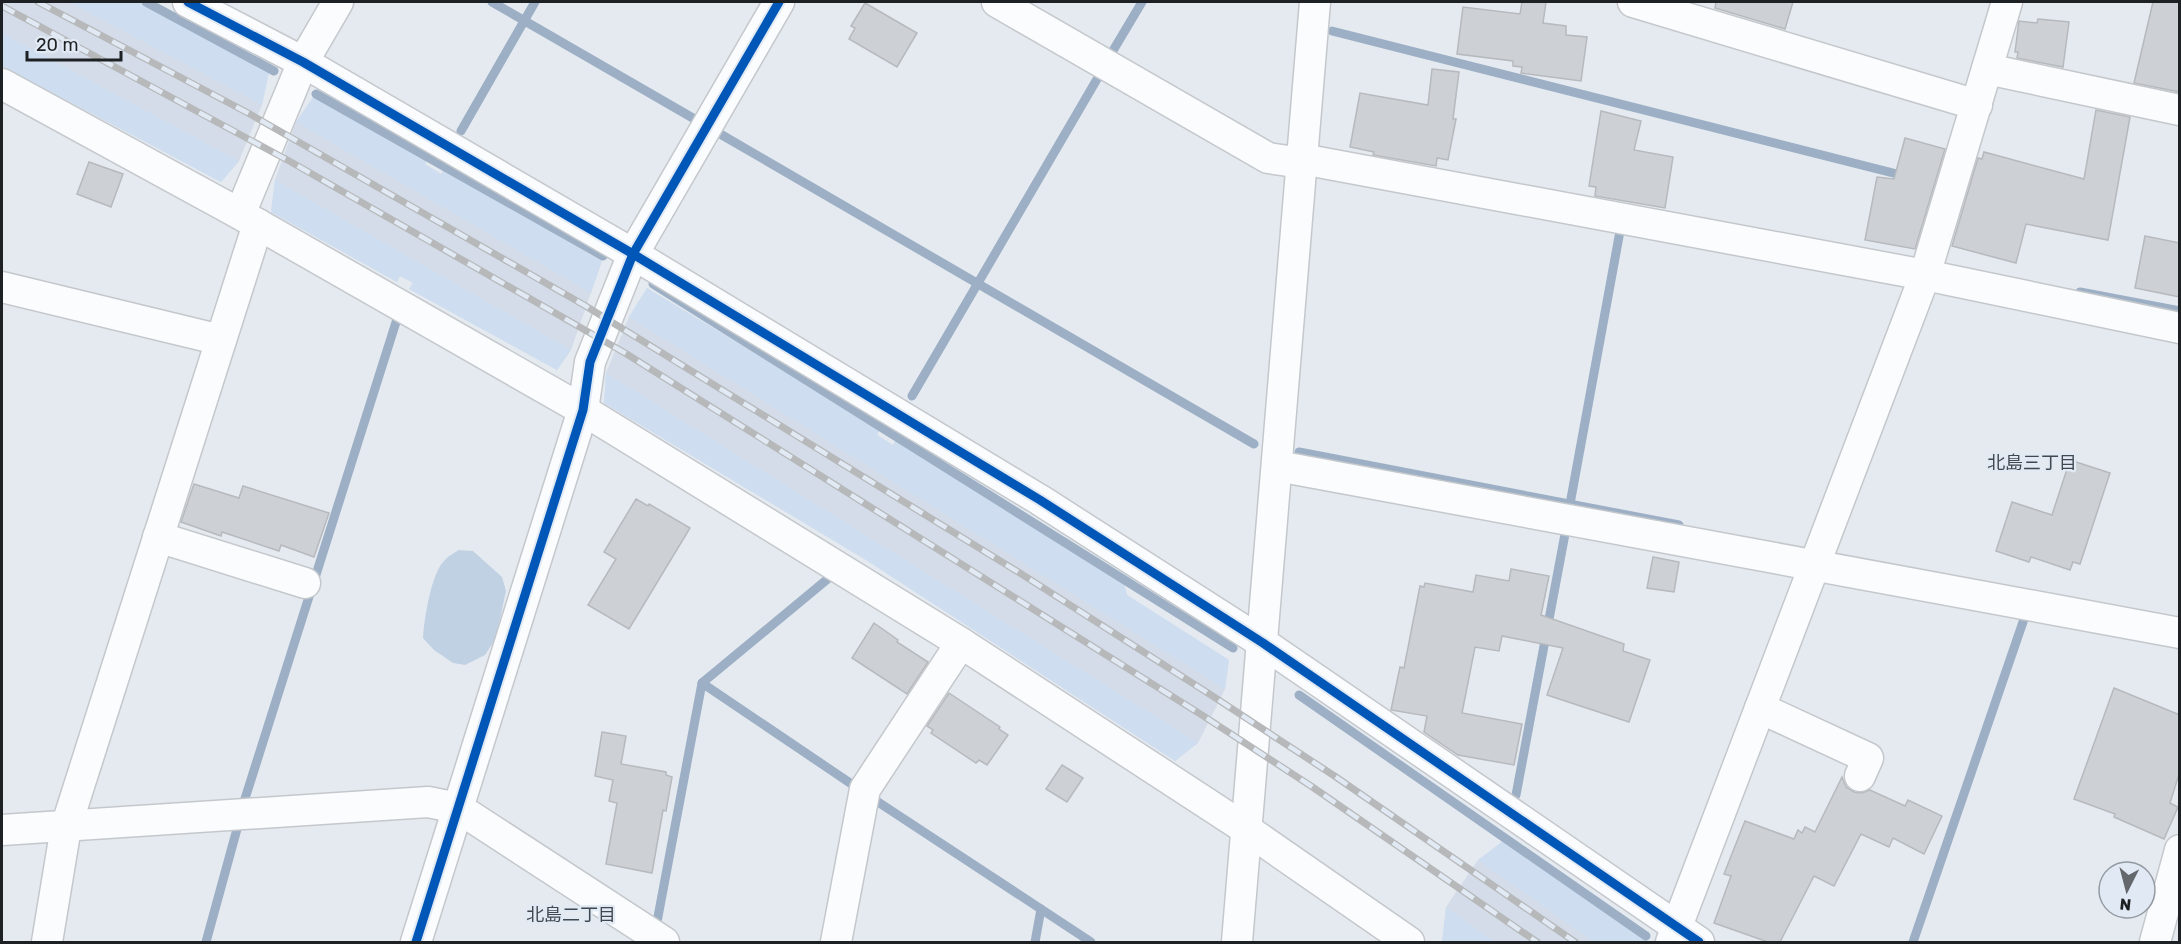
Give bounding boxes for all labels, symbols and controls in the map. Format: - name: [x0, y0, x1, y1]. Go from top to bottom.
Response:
- scale bar: [27, 24, 122, 62]
- text: 20 m: [36, 34, 78, 56]
- district label: 北島三丁目: [1987, 452, 2077, 474]
- north arrow: [2097, 860, 2157, 920]
- text: N: [2119, 894, 2132, 914]
- district label: 北島二丁目: [526, 904, 616, 926]

